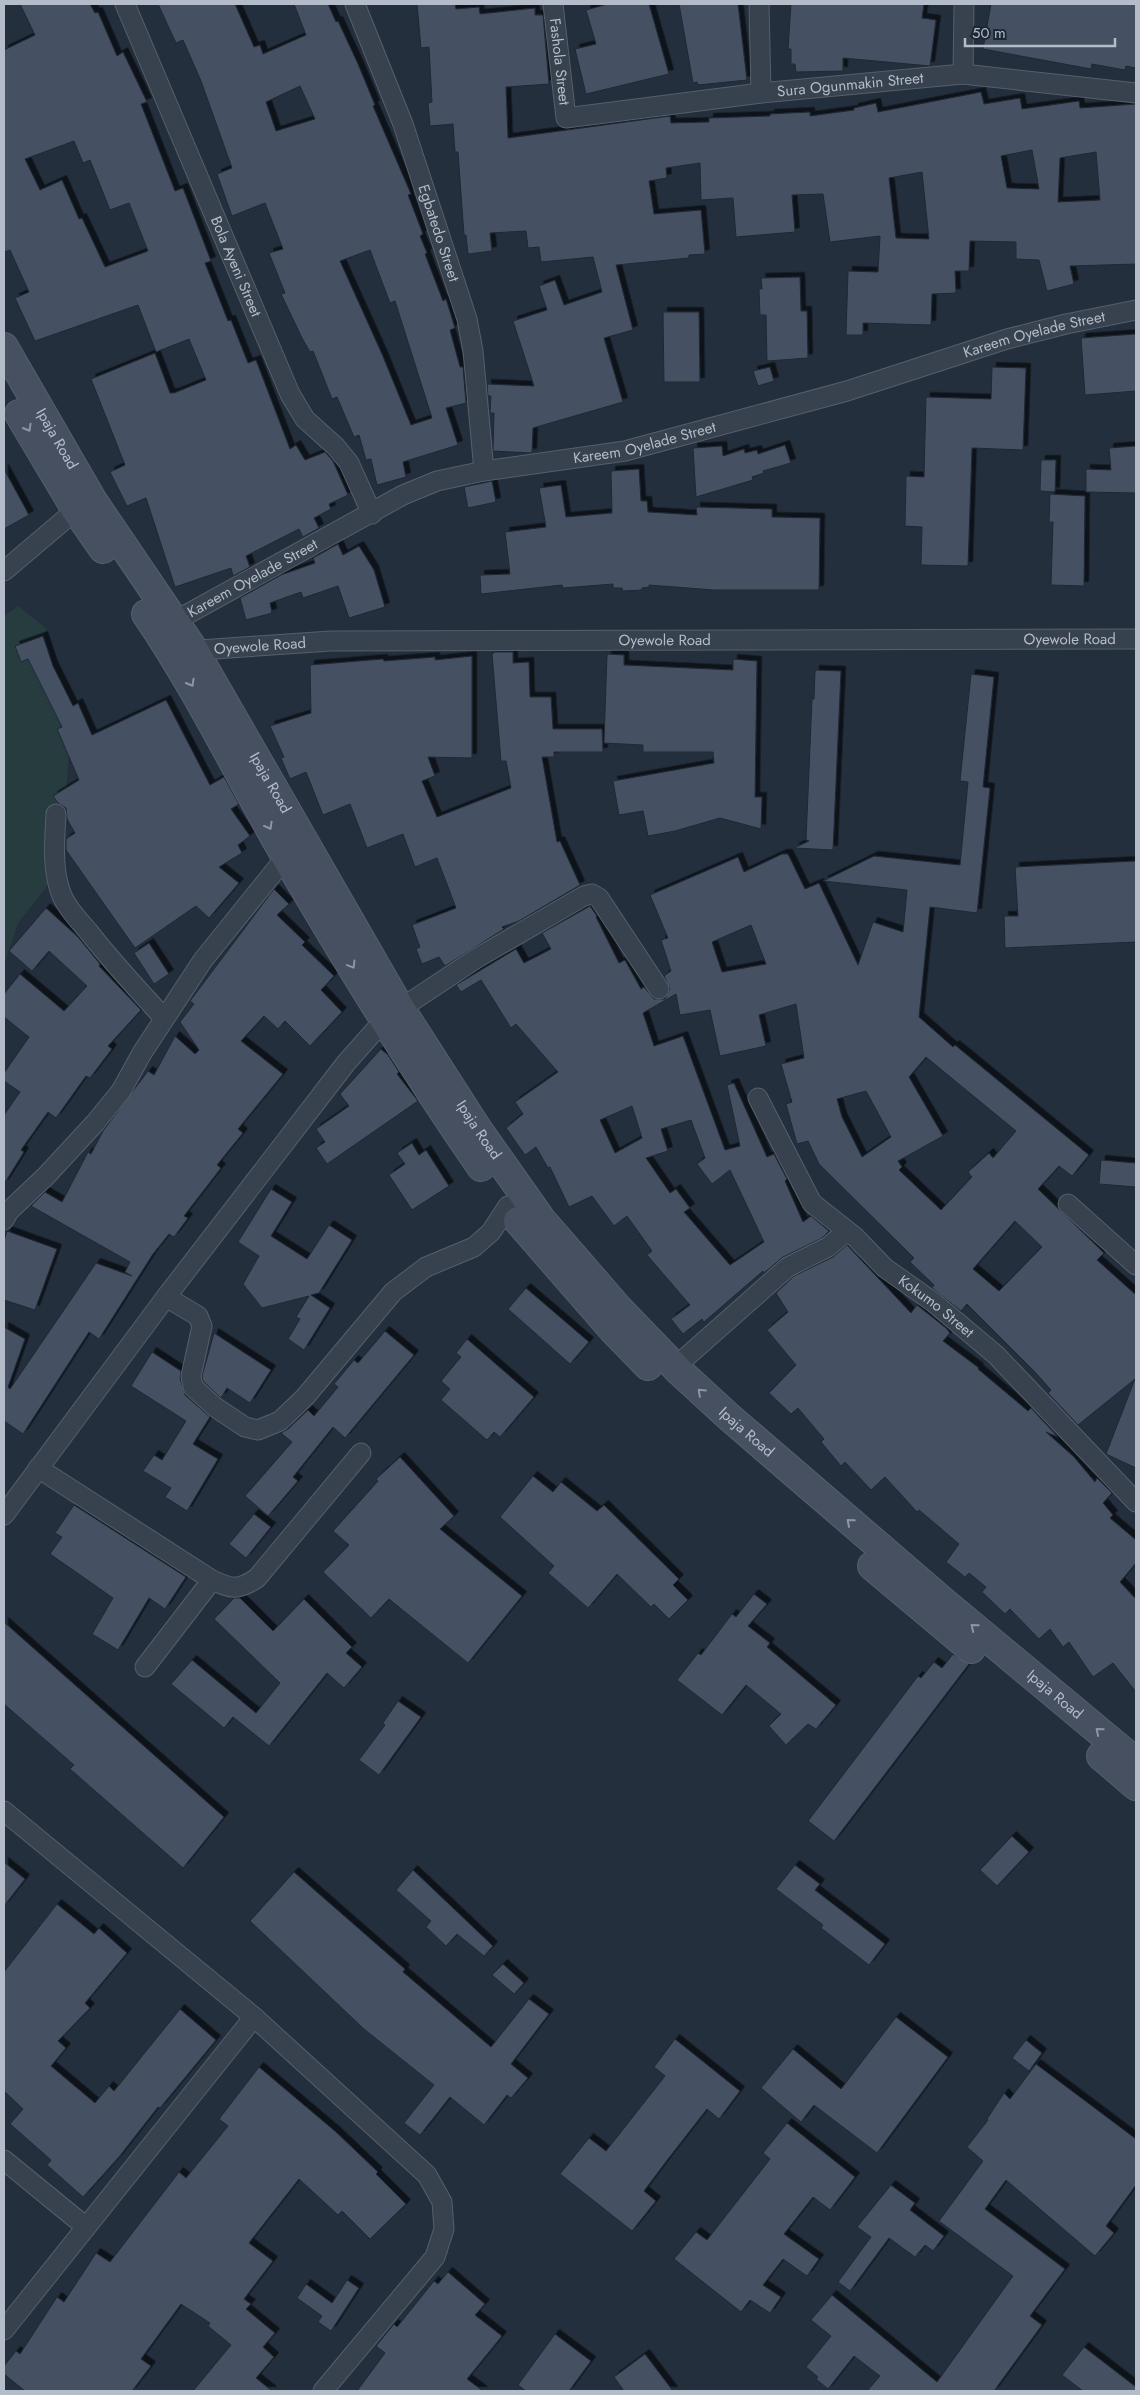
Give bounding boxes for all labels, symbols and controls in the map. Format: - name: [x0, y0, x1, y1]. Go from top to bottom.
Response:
- scale bar: [965, 15, 1115, 47]
- street label: Fashola Street: [544, 17, 575, 107]
- text: 50 m: [972, 22, 1006, 44]
- street label: Sura Ogunmakin Street: [776, 67, 925, 102]
- street label: Egbatedo Street: [413, 182, 465, 285]
- street label: Bola Ayeni Street: [205, 213, 267, 320]
- street label: Kareem Oyelade Street: [960, 305, 1107, 363]
- street label: Ipaja Road: [31, 404, 83, 473]
- street label: Kareem Oyelade Street: [572, 416, 719, 469]
- one-way arrow: [21, 423, 31, 432]
- street label: Kareem Oyelade Street: [183, 533, 322, 623]
- street label: Oyewole Road: [1023, 628, 1116, 650]
- street label: Oyewole Road: [618, 629, 711, 651]
- street label: Oyewole Road: [213, 632, 307, 660]
- one-way arrow: [184, 678, 194, 687]
- street label: Ipaja Road: [244, 748, 297, 817]
- one-way arrow: [263, 820, 273, 829]
- one-way arrow: [346, 960, 356, 969]
- street label: Ipaja Road: [451, 1096, 507, 1164]
- street label: Kokumo Street: [894, 1270, 979, 1343]
- one-way arrow: [698, 1389, 707, 1398]
- street label: Ipaja Road: [714, 1402, 779, 1462]
- one-way arrow: [846, 1519, 855, 1528]
- one-way arrow: [971, 1625, 980, 1633]
- street label: Ipaja Road: [1022, 1664, 1088, 1724]
- one-way arrow: [1096, 1728, 1105, 1736]

